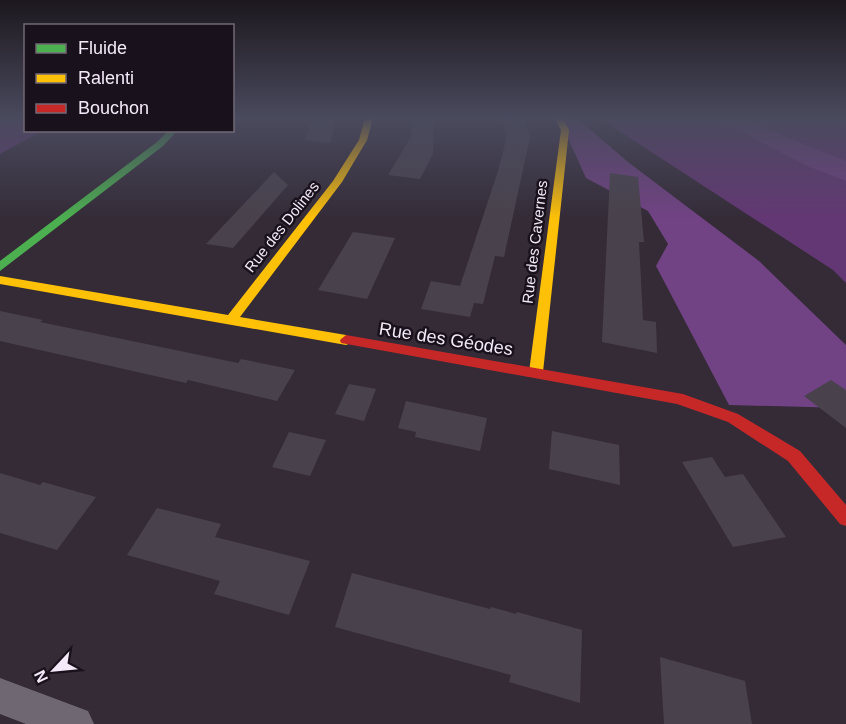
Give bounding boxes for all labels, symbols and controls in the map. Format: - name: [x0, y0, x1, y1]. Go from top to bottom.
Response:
- legend: [24, 24, 234, 132]
- text: Fluide: [78, 38, 127, 58]
- text: Ralenti: [78, 68, 134, 88]
- text: Bouchon: [78, 98, 149, 118]
- street label: Rue des Dolines: [241, 178, 322, 275]
- street label: Rue des Cavernes: [518, 179, 551, 305]
- street label: Rue des Géodes: [378, 319, 514, 359]
- north arrow: [24, 640, 84, 700]
- text: N: [31, 667, 51, 685]

